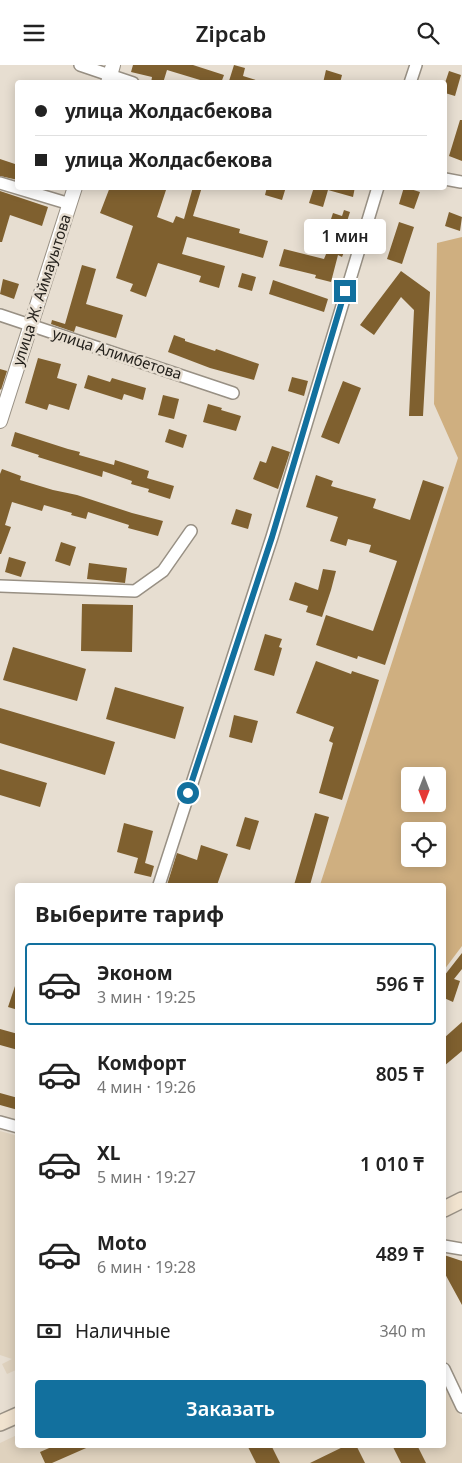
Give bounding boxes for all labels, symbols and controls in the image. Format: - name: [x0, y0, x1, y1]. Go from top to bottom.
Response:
- text: Zipcab: [196, 18, 266, 48]
- icon: menu: [20, 19, 48, 47]
- icon: search: [414, 19, 442, 47]
- text: улица Жолдасбекова: [65, 98, 272, 124]
- text: улица Жолдасбекова: [65, 147, 272, 173]
- street label: улица Ж. Аймауытова: [7, 211, 75, 368]
- callout: 1 мин: [304, 219, 386, 253]
- text: 1 мин: [322, 225, 369, 247]
- route end: [334, 280, 356, 302]
- street label: улица Алимбетова: [50, 323, 185, 383]
- north arrow: [401, 767, 446, 813]
- map controls: [401, 767, 446, 867]
- route start: [177, 782, 199, 804]
- button: locate: [401, 822, 446, 867]
- text: Выберите тариф: [35, 898, 224, 928]
- text: Эконом: [97, 960, 173, 986]
- icon: car: [37, 962, 82, 1007]
- text: 596 ₸: [376, 971, 424, 997]
- text: 3 мин · 19:25: [97, 986, 196, 1008]
- text: Комфорт: [97, 1050, 186, 1076]
- icon: car: [37, 1052, 82, 1097]
- text: 805 ₸: [376, 1061, 424, 1087]
- text: 4 мин · 19:26: [97, 1076, 196, 1098]
- text: XL: [97, 1140, 120, 1166]
- icon: car: [37, 1142, 82, 1187]
- text: 1 010 ₸: [360, 1151, 424, 1177]
- text: 5 мин · 19:27: [97, 1166, 196, 1188]
- text: Moto: [97, 1230, 147, 1256]
- icon: car: [37, 1232, 82, 1277]
- text: 489 ₸: [376, 1241, 424, 1267]
- text: 6 мин · 19:28: [97, 1256, 196, 1278]
- icon: cash: [35, 1317, 63, 1345]
- text: Наличные: [75, 1318, 170, 1344]
- text: 340 m: [379, 1320, 426, 1342]
- button: Заказать: [35, 1380, 426, 1438]

